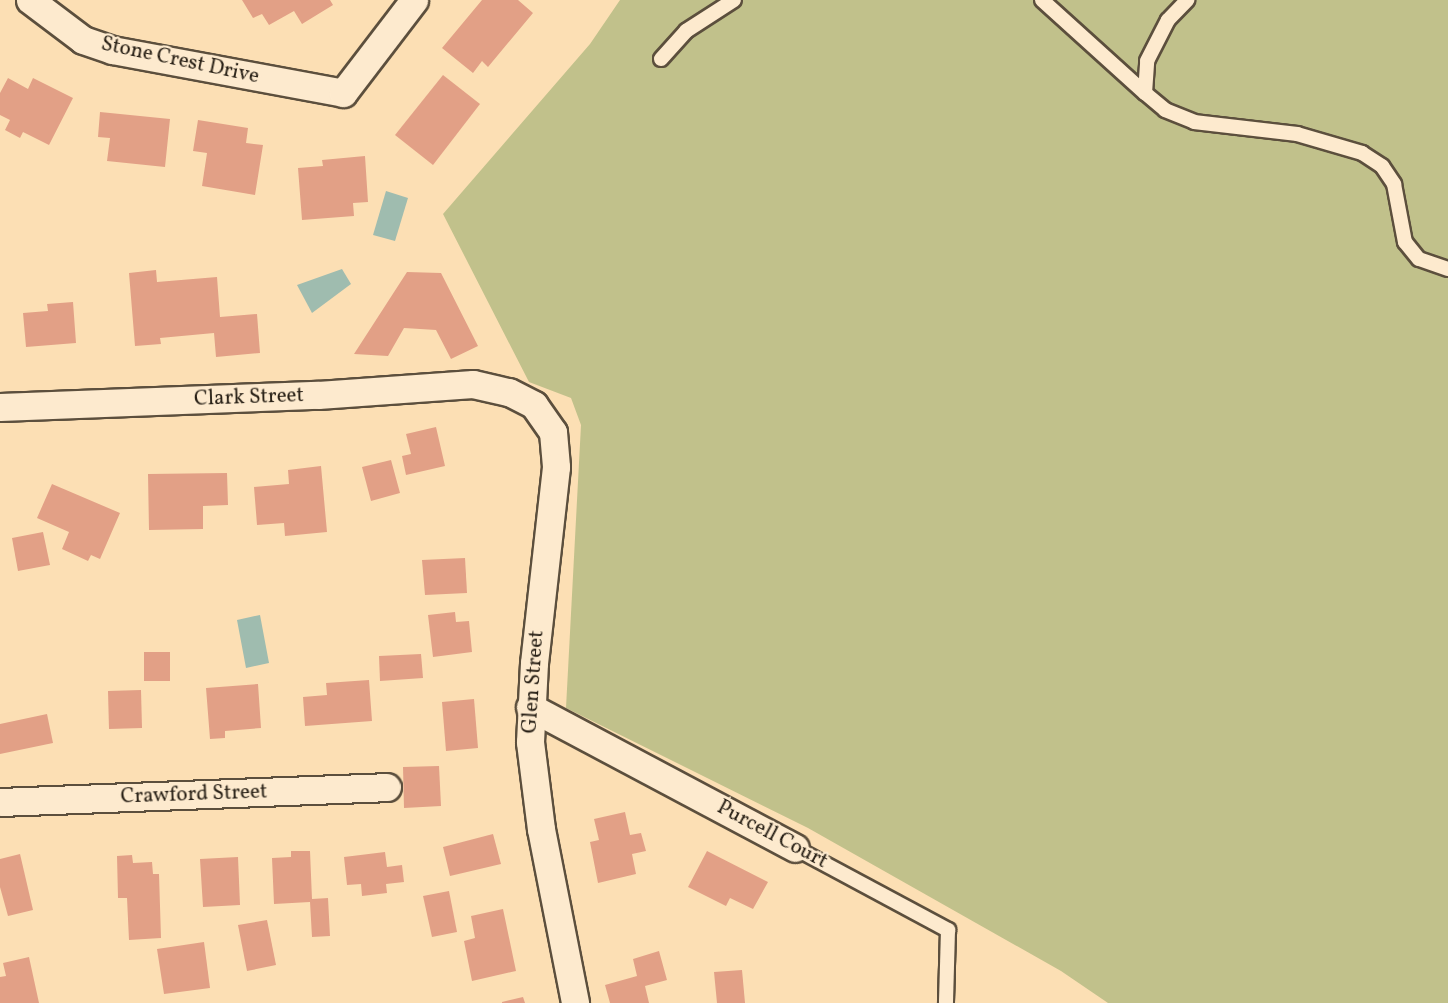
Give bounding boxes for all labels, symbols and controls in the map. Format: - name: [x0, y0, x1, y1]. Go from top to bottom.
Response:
- street label: Stone Crest Drive: [99, 32, 261, 90]
- street label: Clark Street: [194, 383, 304, 413]
- street label: Glen Street: [518, 630, 550, 734]
- street label: Crawford Street: [120, 780, 268, 810]
- street label: Purcell Court: [712, 795, 832, 875]

